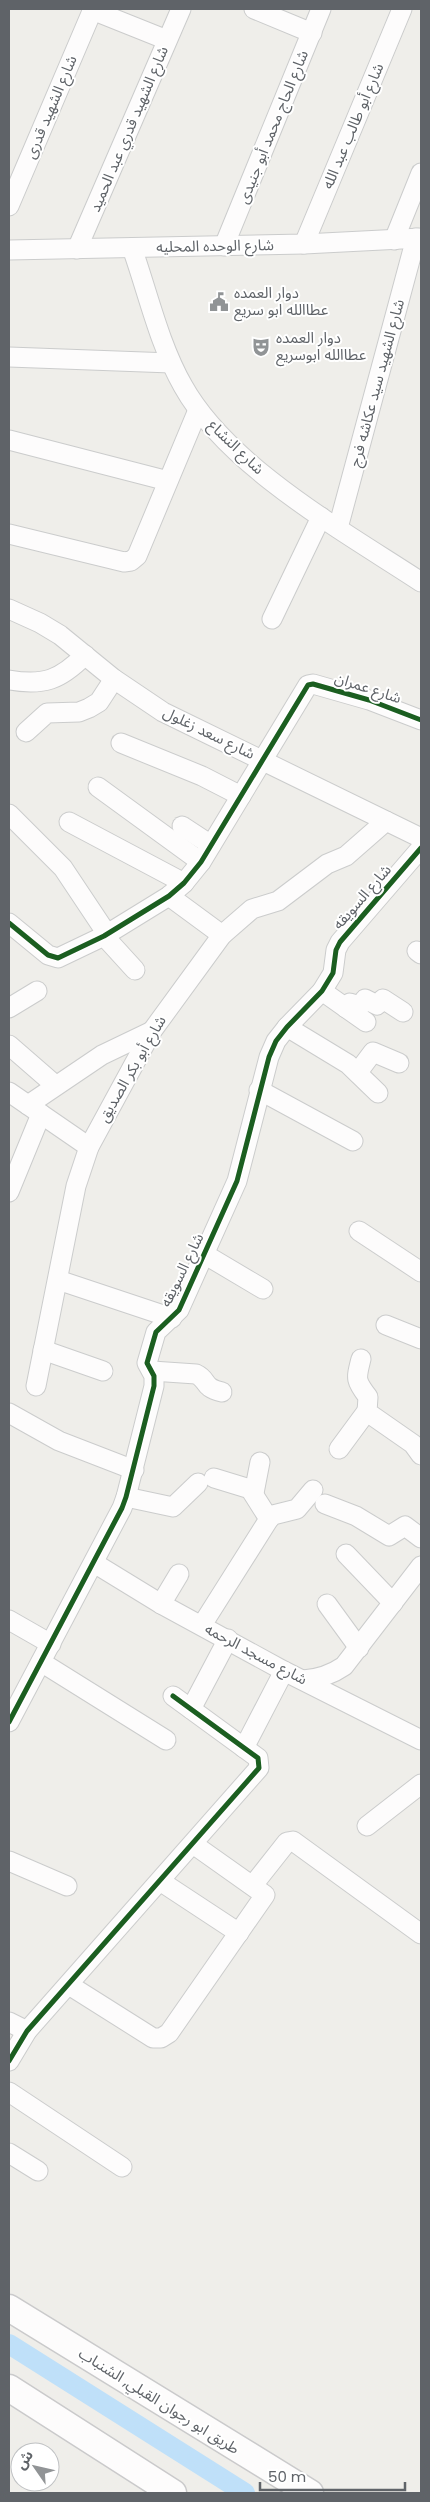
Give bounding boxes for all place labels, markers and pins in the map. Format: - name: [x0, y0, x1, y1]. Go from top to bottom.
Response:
- place label: دوار العمده عطاالله ابو سريع: [234, 282, 329, 322]
- public building icon: دوار العمده عطاالله ابو سريع: [208, 291, 230, 313]
- place label: دوار العمده عطاالله ابوسريع: [276, 327, 367, 367]
- theatre icon: دوار العمده عطاالله ابوسريع: [250, 336, 272, 358]

